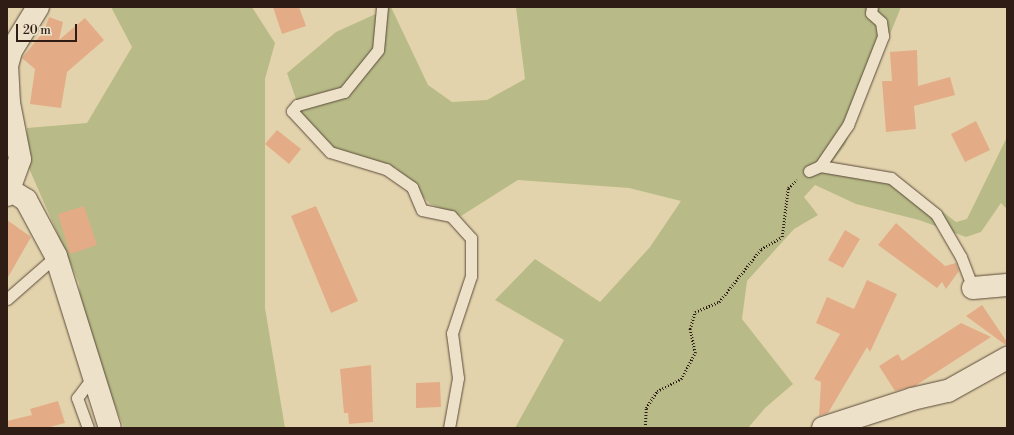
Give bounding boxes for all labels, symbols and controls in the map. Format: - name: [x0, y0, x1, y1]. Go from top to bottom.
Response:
- scale bar: [18, 16, 79, 42]
- text: 20 m: [23, 23, 51, 38]

